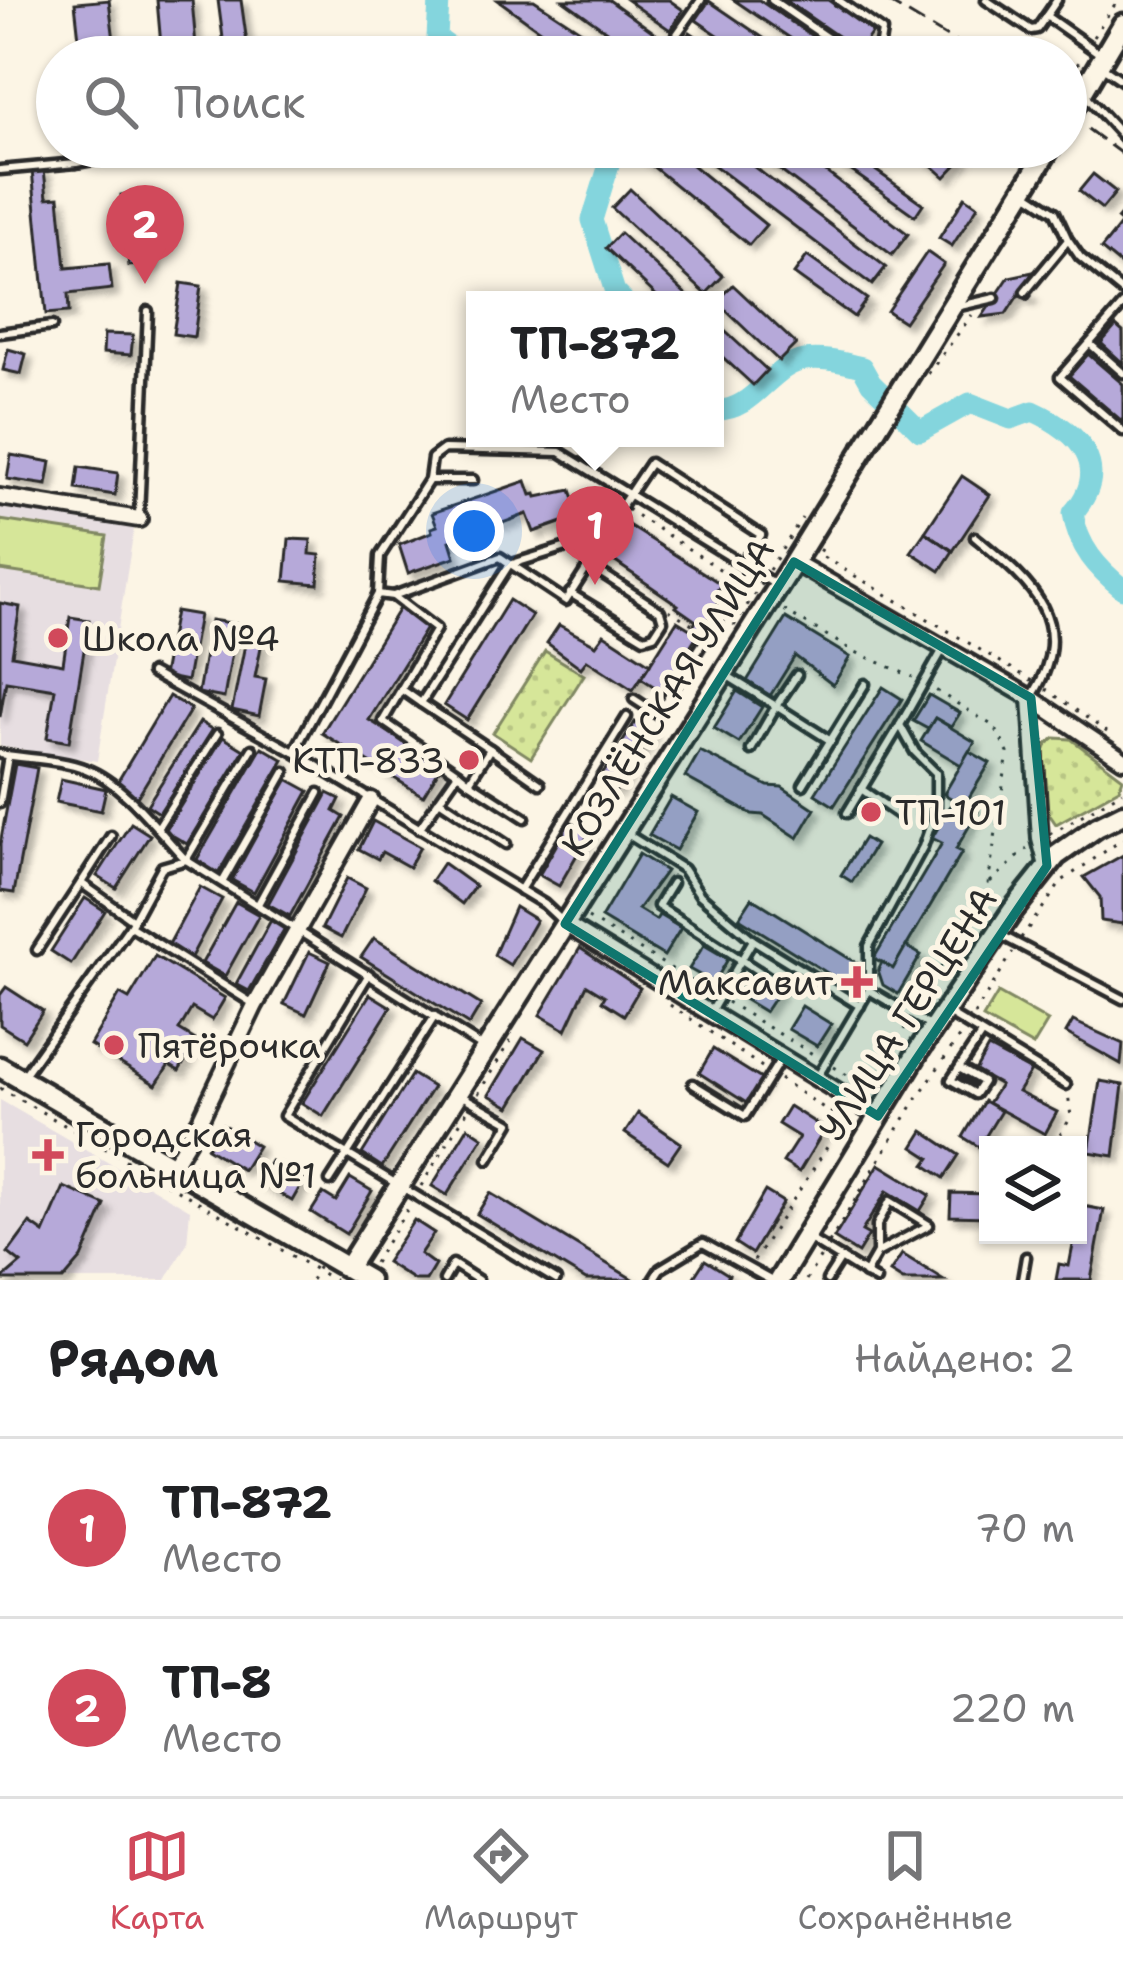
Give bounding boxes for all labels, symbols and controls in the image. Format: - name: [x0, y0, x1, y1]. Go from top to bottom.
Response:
- search box: [36, 36, 1087, 168]
- icon: search: [78, 69, 144, 135]
- text: Поиск: [174, 72, 305, 132]
- pin: 2: [106, 185, 184, 284]
- popup: [466, 291, 724, 447]
- text: ТП-872: [510, 313, 680, 373]
- text: Место: [510, 373, 631, 425]
- pin: 1: [556, 486, 634, 585]
- your location: [444, 501, 504, 561]
- street label: КОЗЛЁНСКАЯ УЛИЦА: [550, 528, 786, 866]
- place label: Школа №4: [82, 614, 280, 663]
- marker: Школа №4: [45, 625, 71, 651]
- place label: КТП-833: [292, 736, 445, 785]
- marker: КТП-833: [456, 747, 482, 773]
- place label: ТП-101: [895, 788, 1006, 837]
- marker: ТП-101: [858, 799, 884, 825]
- street label: УЛИЦА ГЕРЦЕНА: [807, 878, 1009, 1150]
- place label: Максавит: [658, 958, 834, 1007]
- marker: Максавит: [844, 969, 870, 995]
- place label: Пятёрочка: [138, 1021, 320, 1070]
- marker: Пятёрочка: [101, 1032, 127, 1058]
- place label: Городская больница №1: [75, 1110, 316, 1200]
- map controls: [979, 1136, 1087, 1244]
- button: layers: [979, 1136, 1087, 1244]
- marker: Городская больница №1: [32, 1139, 64, 1171]
- text: Рядом: [48, 1324, 219, 1392]
- text: Найдено: 2: [854, 1332, 1075, 1384]
- text: ТП-872: [162, 1472, 332, 1532]
- text: 1: [78, 1502, 96, 1554]
- text: 70 m: [974, 1502, 1075, 1554]
- text: Место: [162, 1532, 283, 1584]
- text: ТП-8: [162, 1652, 272, 1712]
- text: 2: [73, 1682, 101, 1734]
- text: 220 m: [949, 1682, 1075, 1734]
- text: Место: [162, 1712, 283, 1764]
- tab: Карта: [110, 1823, 204, 1940]
- tab: Маршрут: [424, 1823, 578, 1940]
- tab: Сохранённые: [798, 1823, 1013, 1940]

